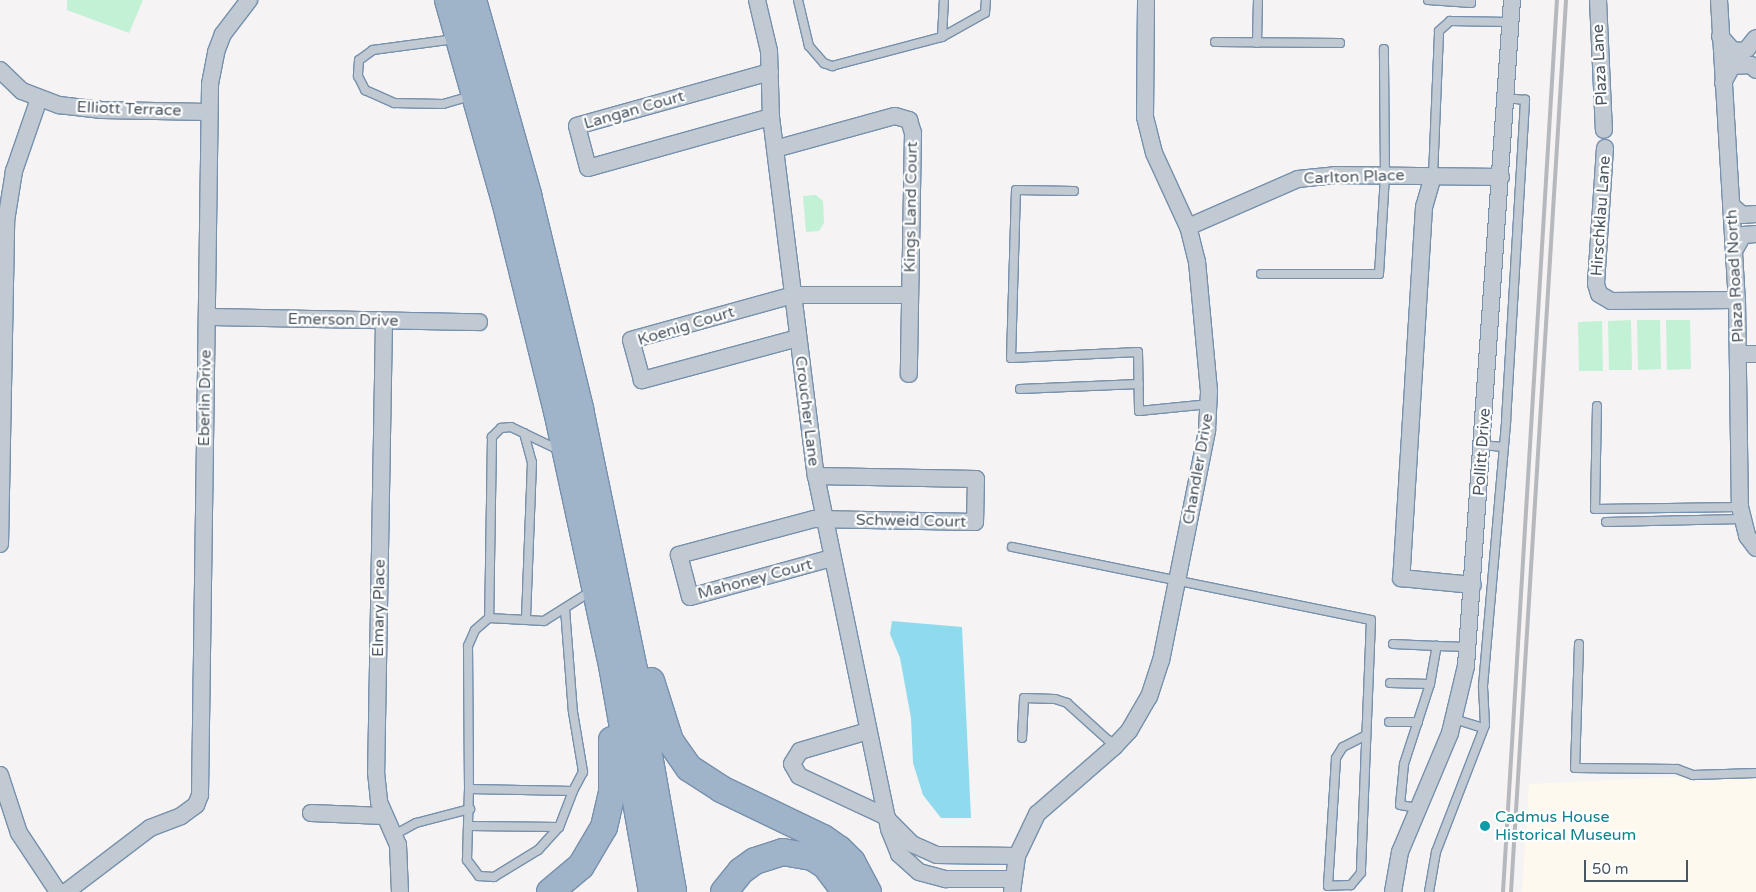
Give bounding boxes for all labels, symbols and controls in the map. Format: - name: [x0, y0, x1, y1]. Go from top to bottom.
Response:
- street label: Plaza Lane: [1588, 24, 1612, 106]
- street label: Langan Court: [582, 87, 686, 133]
- street label: Elliott Terrace: [76, 98, 182, 120]
- street label: Kings Land Court: [900, 141, 922, 273]
- street label: Hirschklau Lane: [1587, 155, 1615, 277]
- street label: Carlton Place: [1303, 166, 1405, 188]
- street label: Plaza Road North: [1722, 209, 1748, 343]
- street label: Koenig Court: [635, 302, 737, 350]
- street label: Emerson Drive: [287, 309, 399, 331]
- street label: Eberlin Drive: [195, 349, 215, 447]
- street label: Croucher Lane: [791, 355, 823, 467]
- street label: Pollitt Drive: [1469, 407, 1495, 497]
- street label: Chandler Drive: [1179, 412, 1217, 526]
- street label: Schweid Court: [856, 510, 966, 532]
- street label: Mahoney Court: [696, 554, 814, 604]
- street label: Elmary Place: [369, 559, 389, 657]
- place label: Cadmus House Historical Museum: [1495, 807, 1636, 845]
- marker: Cadmus House Historical Museum: [1479, 820, 1491, 832]
- scale bar: [1586, 850, 1690, 882]
- text: 50 m: [1592, 860, 1629, 878]

